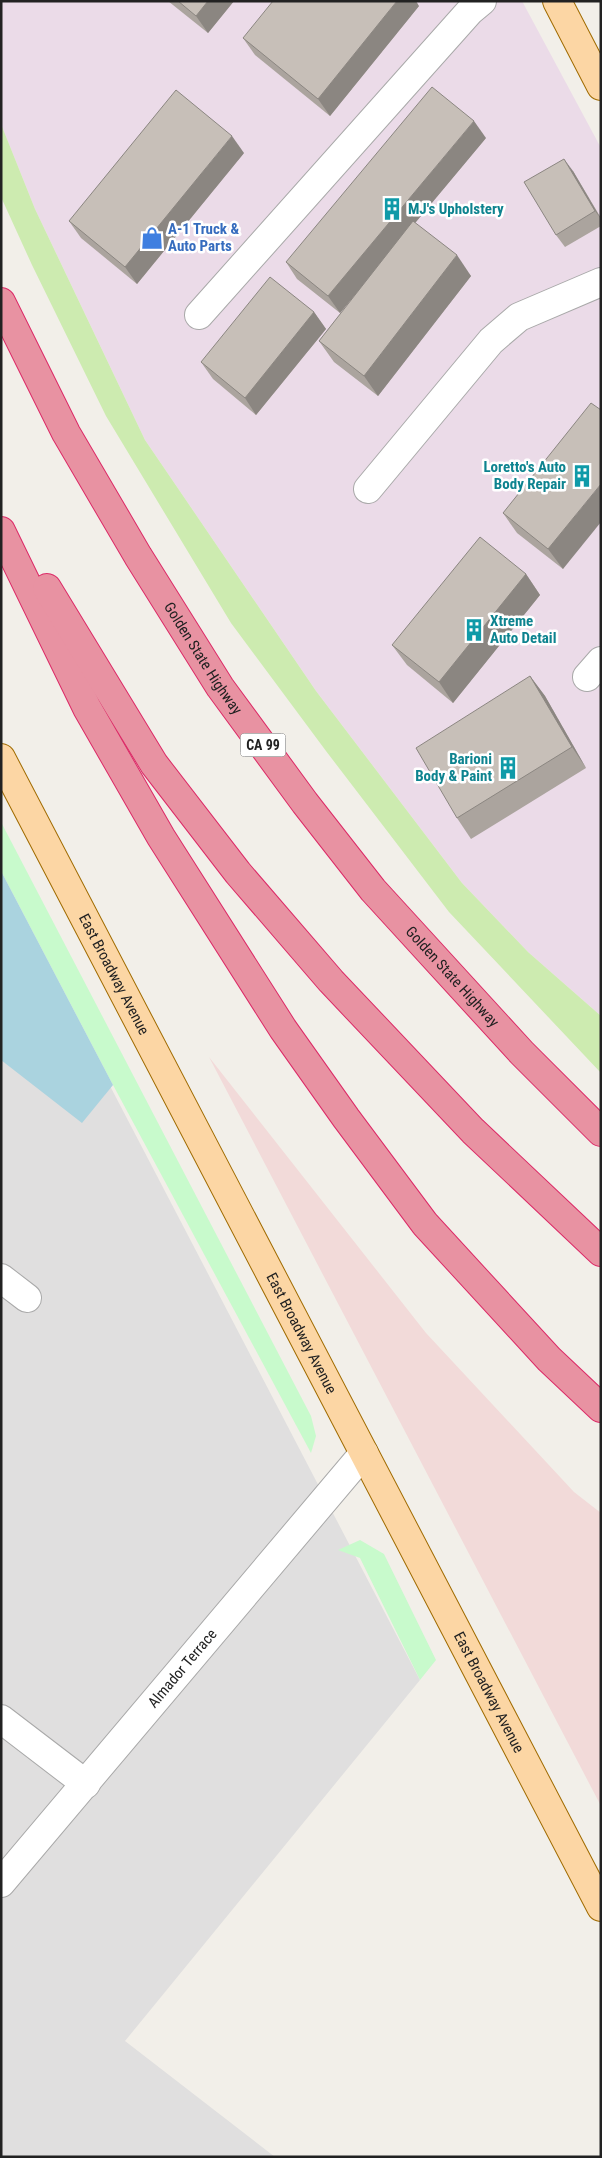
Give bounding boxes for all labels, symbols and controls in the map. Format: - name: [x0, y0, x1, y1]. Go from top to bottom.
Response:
- building icon: MJ's Upholstery: [379, 196, 405, 222]
- place label: MJ's Upholstery: [408, 200, 504, 218]
- place label: A-1 Truck & Auto Parts: [168, 220, 239, 255]
- shop icon: A-1 Truck & Auto Parts: [139, 225, 165, 251]
- place label: Loretto's Auto Body Repair: [483, 458, 566, 493]
- building icon: Loretto's Auto Body Repair: [569, 463, 595, 489]
- street label: Golden State Highway: [160, 599, 246, 718]
- place label: Xtreme Auto Detail: [490, 612, 556, 647]
- building icon: Xtreme Auto Detail: [461, 617, 487, 643]
- road number: CA 99: [240, 734, 286, 756]
- place label: Barioni Body & Paint: [415, 750, 492, 785]
- building icon: Barioni Body & Paint: [495, 755, 521, 781]
- street label: East Broadway Avenue: [75, 911, 153, 1038]
- street label: Golden State Highway: [402, 923, 503, 1031]
- street label: East Broadway Avenue: [262, 1270, 340, 1397]
- street label: Almador Terrace: [144, 1625, 221, 1711]
- street label: East Broadway Avenue: [450, 1629, 528, 1756]

